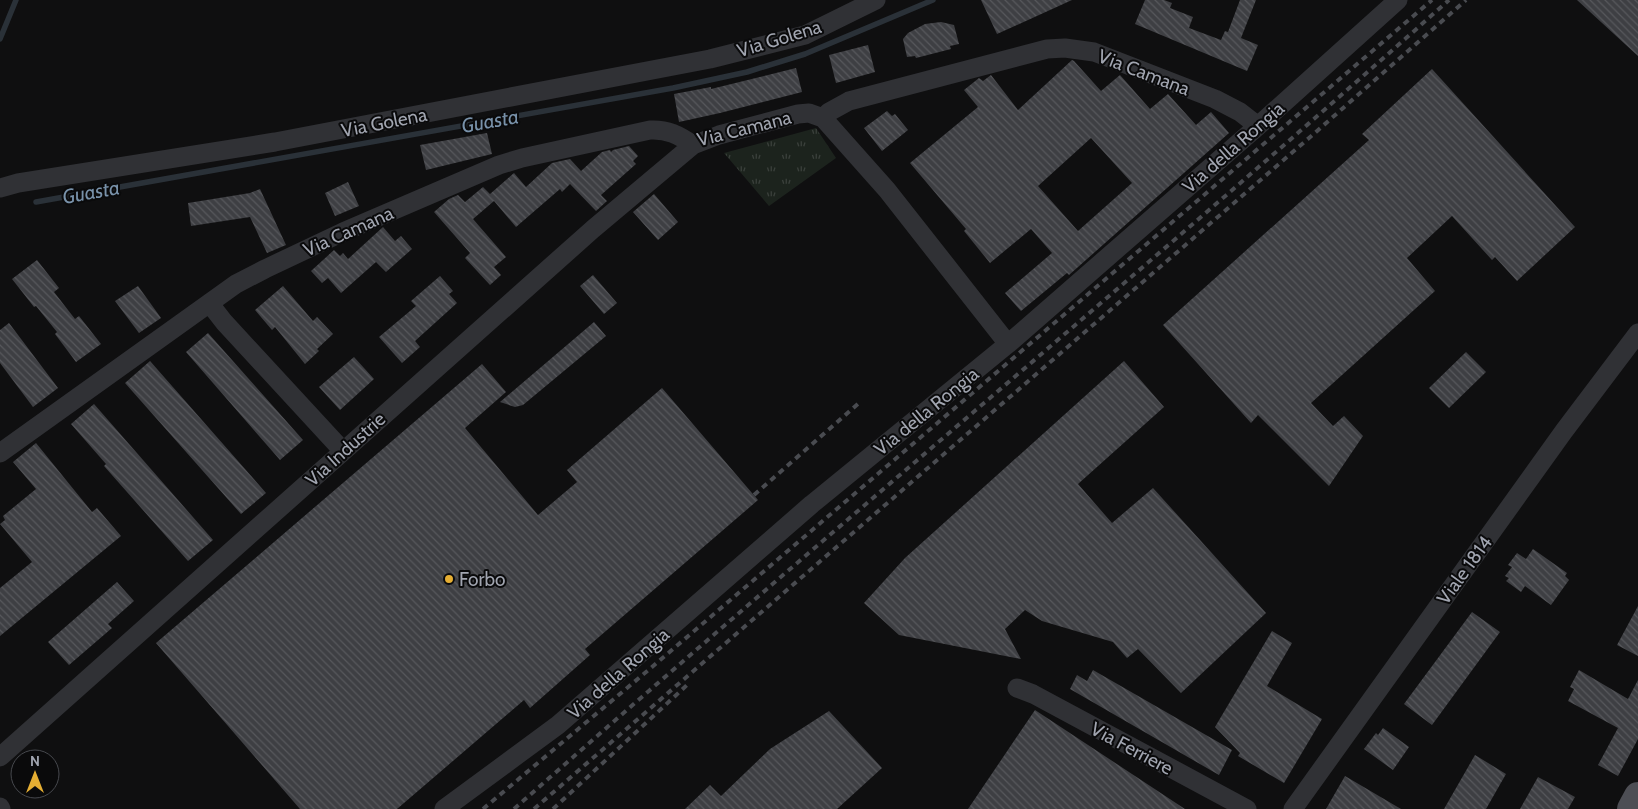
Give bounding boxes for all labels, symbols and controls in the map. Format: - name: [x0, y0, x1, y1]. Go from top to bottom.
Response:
- street label: Via Golena: [734, 15, 824, 62]
- street label: Via Camana: [1095, 44, 1193, 100]
- street label: Via della Rongia: [1178, 97, 1289, 198]
- street label: Via Golena: [339, 103, 429, 142]
- water label: Guasta: [460, 104, 520, 138]
- street label: Via Camana: [695, 106, 794, 151]
- water label: Guasta: [61, 175, 121, 209]
- street label: Via Camana: [300, 201, 397, 262]
- street label: Via della Rongia: [869, 362, 983, 460]
- street label: Via Industrie: [301, 407, 390, 491]
- street label: Viale 1814: [1432, 532, 1497, 609]
- place label: Forbo: [459, 568, 506, 591]
- marker: Forbo: [443, 573, 455, 585]
- street label: Via della Rongia: [563, 623, 674, 724]
- street label: Via Ferriere: [1087, 717, 1177, 780]
- north arrow: [10, 749, 60, 799]
- text: N: [30, 752, 40, 770]

